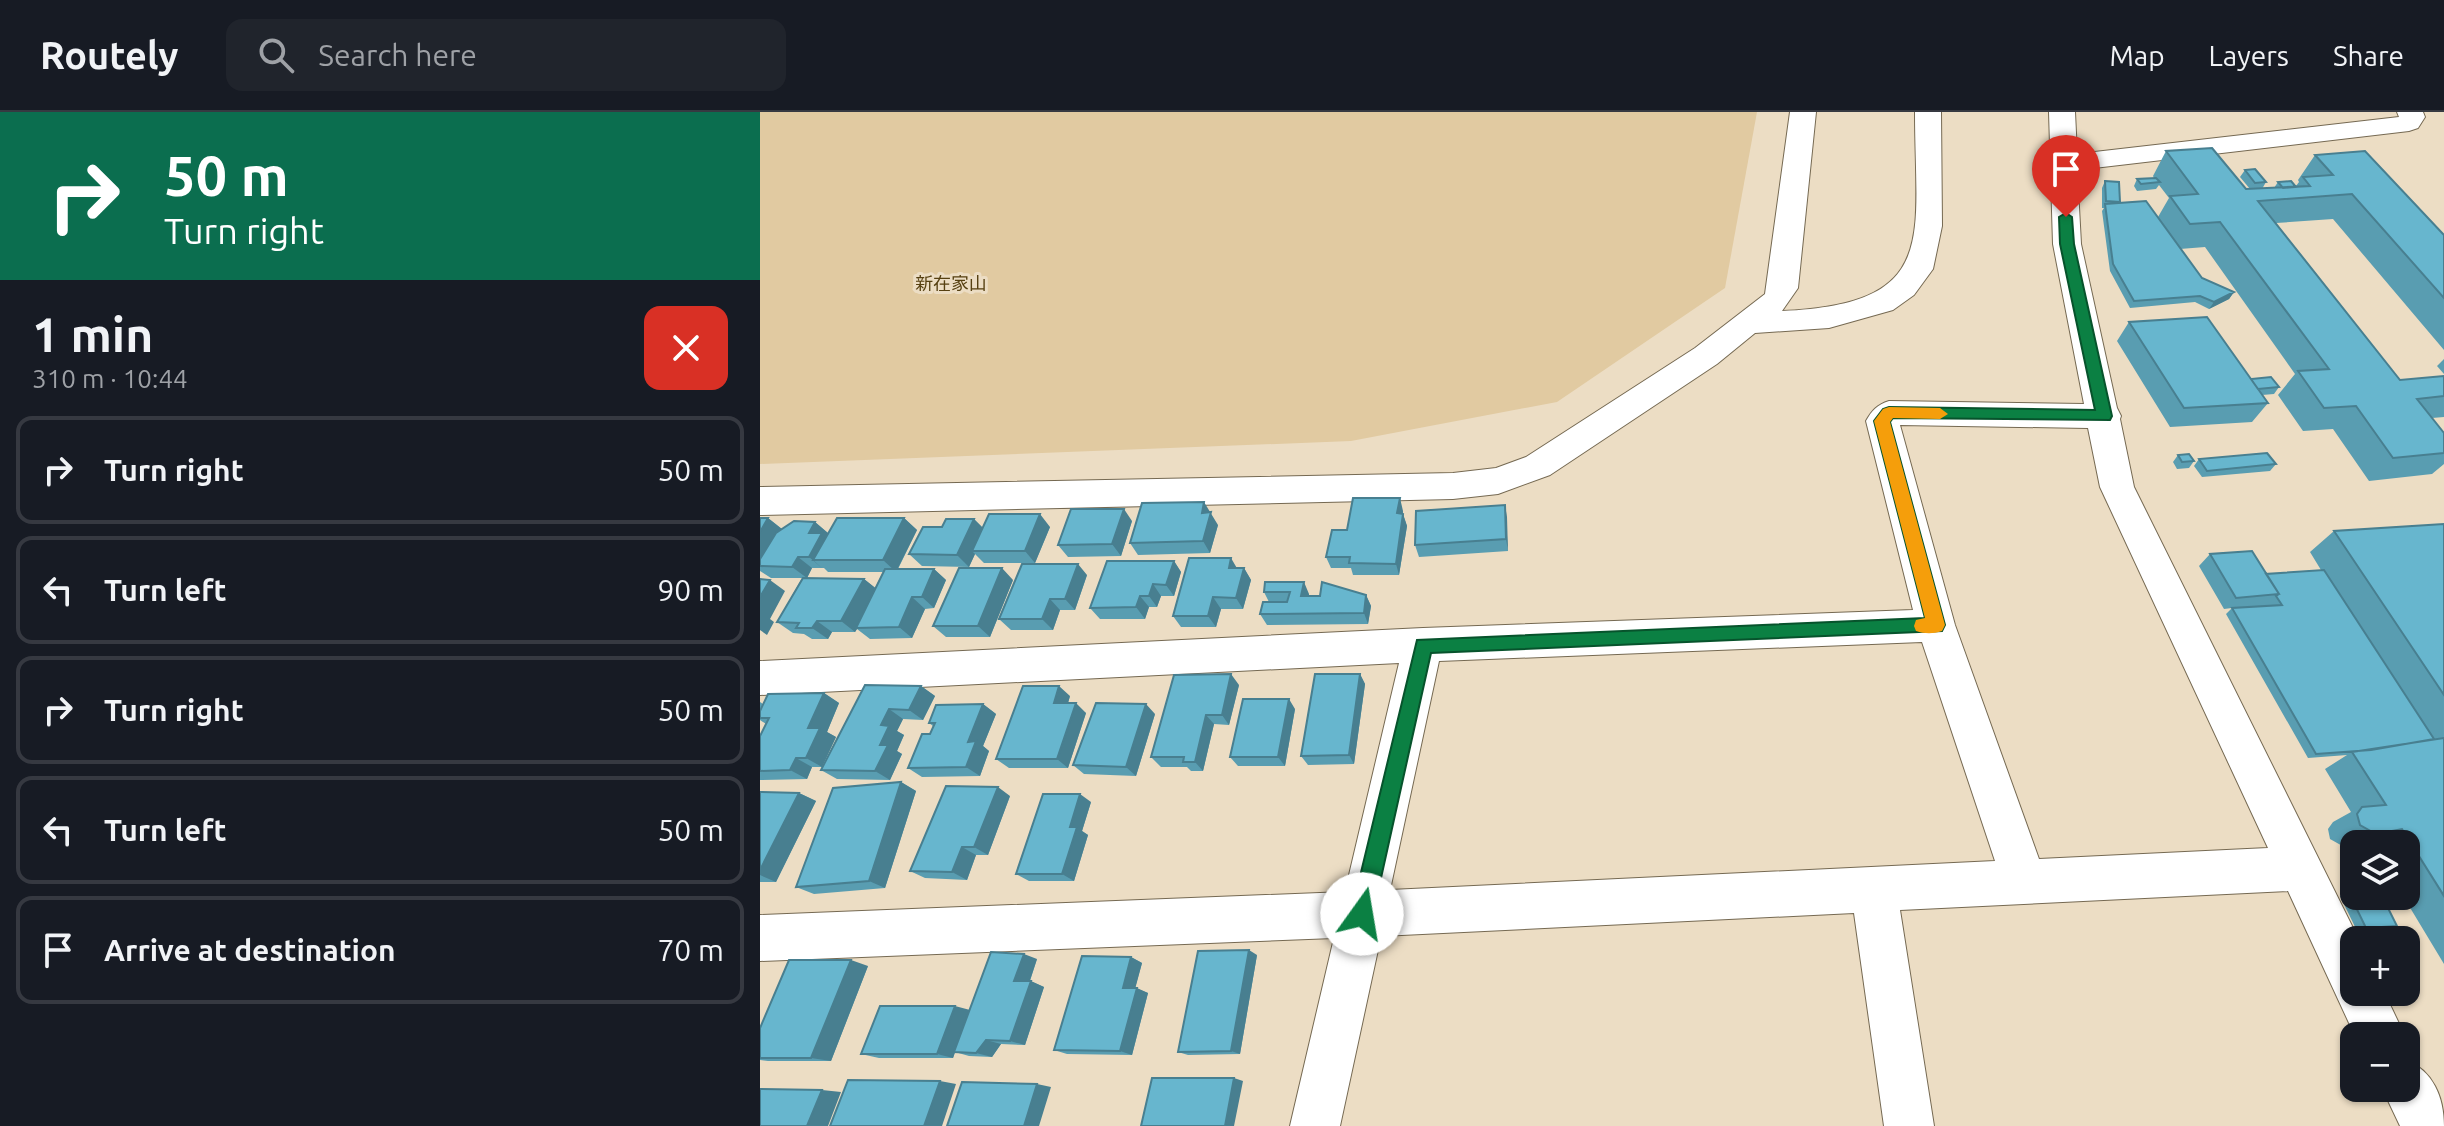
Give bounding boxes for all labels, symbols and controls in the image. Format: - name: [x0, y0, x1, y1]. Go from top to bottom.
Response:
- search box: [226, 19, 786, 91]
- icon: search: [254, 33, 298, 77]
- text: Routely: [40, 34, 178, 76]
- text: Search here: [318, 38, 477, 72]
- text: Map: [2109, 40, 2165, 71]
- text: Layers: [2209, 40, 2289, 71]
- text: Share: [2333, 40, 2404, 71]
- pin: [2032, 135, 2100, 217]
- icon: right: [32, 144, 136, 248]
- text: 50 m: [164, 144, 289, 207]
- icon: arrive: [2044, 147, 2088, 191]
- text: Turn right: [164, 210, 324, 251]
- park label: 新在家山: [915, 273, 987, 293]
- button: close: [644, 306, 728, 390]
- text: 1 min: [32, 307, 153, 361]
- text: 310 m · 10:44: [32, 364, 188, 393]
- icon: right: [36, 448, 80, 492]
- text: Turn right: [104, 453, 244, 487]
- text: 50 m: [657, 453, 724, 487]
- icon: left: [36, 568, 80, 612]
- text: Turn left: [104, 573, 226, 607]
- text: 90 m: [657, 573, 724, 607]
- icon: right: [36, 688, 80, 732]
- text: Turn right: [104, 693, 244, 727]
- text: 50 m: [657, 693, 724, 727]
- icon: left: [36, 808, 80, 852]
- text: Turn left: [104, 813, 226, 847]
- text: 50 m: [657, 813, 724, 847]
- map controls: [2340, 830, 2420, 1102]
- button: layers: [2340, 830, 2420, 910]
- position arrow: [1320, 872, 1404, 956]
- button: +: [2340, 926, 2420, 1006]
- icon: arrive: [36, 928, 80, 972]
- text: Arrive at destination: [104, 933, 396, 967]
- text: 70 m: [657, 933, 724, 967]
- button: −: [2340, 1022, 2420, 1102]

